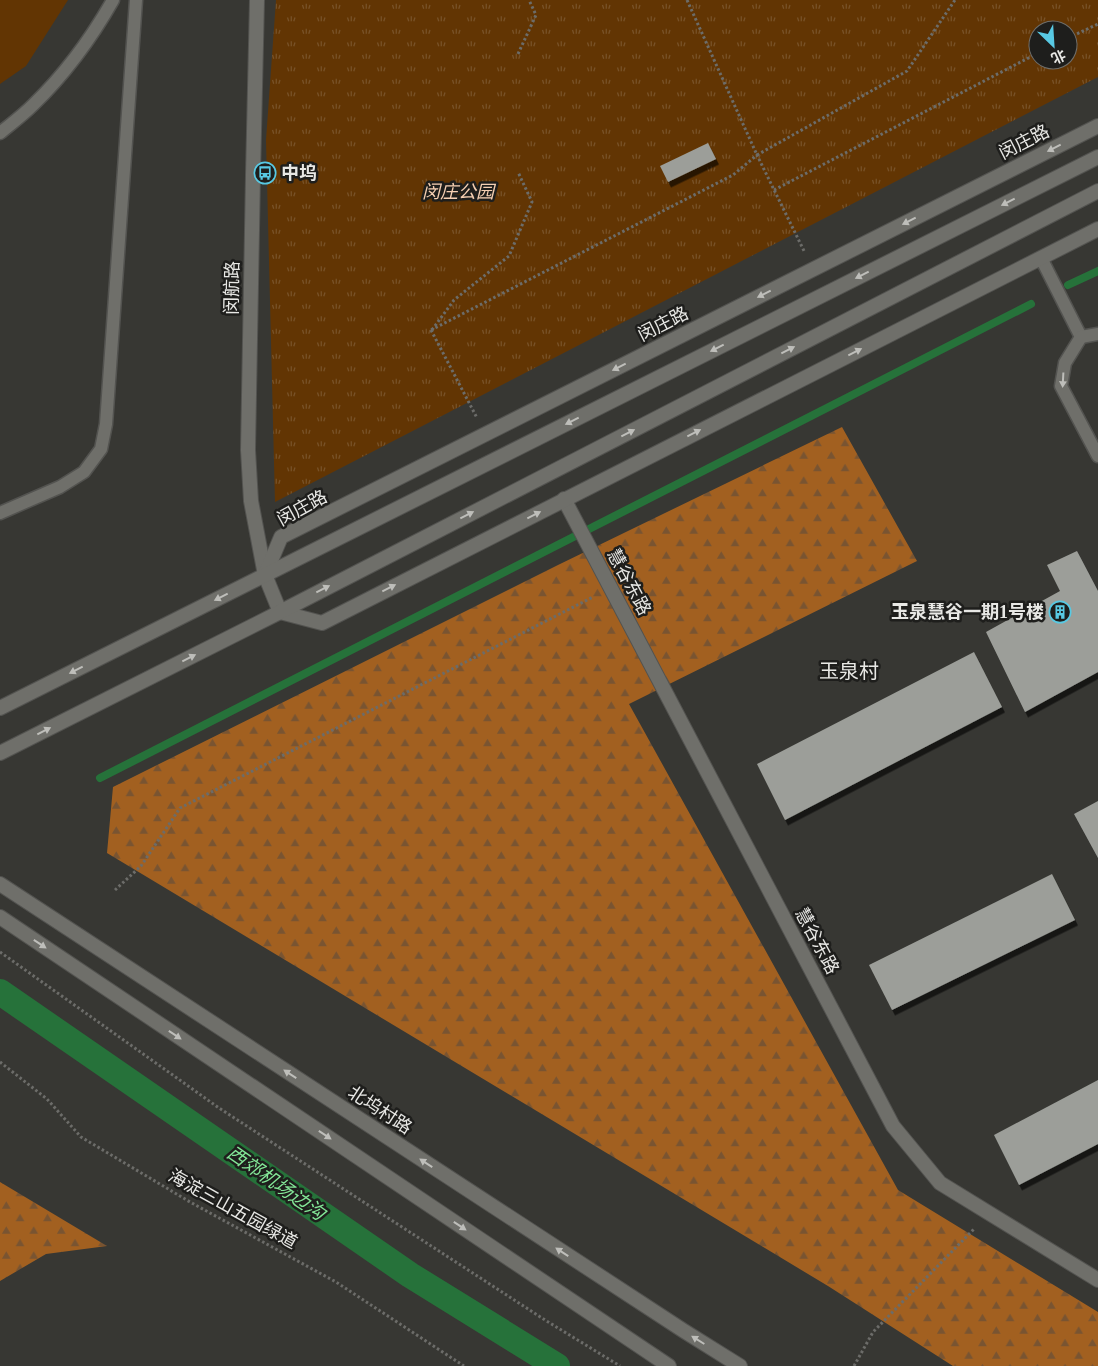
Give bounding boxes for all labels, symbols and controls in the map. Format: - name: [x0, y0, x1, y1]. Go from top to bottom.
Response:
- north arrow: [1028, 20, 1078, 70]
- text: 北: [1049, 47, 1068, 66]
- street label: 闵庄路: [995, 121, 1053, 163]
- one-way arrow: [1047, 144, 1062, 152]
- bus stop icon: 中坞: [253, 161, 277, 185]
- place label: 中坞: [281, 163, 317, 183]
- park label: 闵庄公园: [422, 182, 497, 202]
- one-way arrow: [1000, 198, 1015, 206]
- one-way arrow: [902, 217, 917, 225]
- street label: 闵航路: [222, 261, 242, 315]
- one-way arrow: [855, 271, 869, 279]
- one-way arrow: [757, 290, 771, 298]
- street label: 闵庄路: [634, 303, 692, 345]
- one-way arrow: [710, 344, 724, 352]
- one-way arrow: [780, 346, 795, 354]
- one-way arrow: [848, 348, 862, 356]
- one-way arrow: [612, 363, 626, 371]
- one-way arrow: [1059, 373, 1067, 389]
- one-way arrow: [565, 417, 579, 425]
- one-way arrow: [620, 429, 635, 437]
- one-way arrow: [687, 429, 701, 437]
- street label: 闵庄路: [274, 486, 330, 530]
- one-way arrow: [460, 511, 475, 519]
- one-way arrow: [527, 511, 541, 519]
- street label: 慧谷东路: [603, 546, 655, 618]
- one-way arrow: [382, 584, 396, 592]
- one-way arrow: [316, 585, 330, 593]
- one-way arrow: [214, 593, 228, 601]
- building icon: 玉泉慧谷一期1号楼: [1048, 600, 1072, 624]
- place label: 玉泉慧谷一期1号楼: [891, 602, 1044, 622]
- one-way arrow: [181, 654, 196, 662]
- district label: 玉泉村: [819, 660, 879, 682]
- one-way arrow: [69, 666, 83, 674]
- one-way arrow: [36, 727, 51, 735]
- street label: 慧谷东路: [791, 905, 843, 977]
- one-way arrow: [34, 940, 47, 949]
- one-way arrow: [169, 1030, 182, 1040]
- one-way arrow: [283, 1069, 297, 1079]
- street label: 北坞村路: [344, 1082, 416, 1138]
- one-way arrow: [318, 1130, 332, 1140]
- water label: 西郊机场边沟: [223, 1142, 330, 1225]
- one-way arrow: [419, 1158, 433, 1168]
- street label: 海淀三山五园绿道: [165, 1165, 301, 1253]
- one-way arrow: [453, 1221, 467, 1231]
- one-way arrow: [555, 1247, 569, 1257]
- one-way arrow: [692, 1336, 705, 1345]

